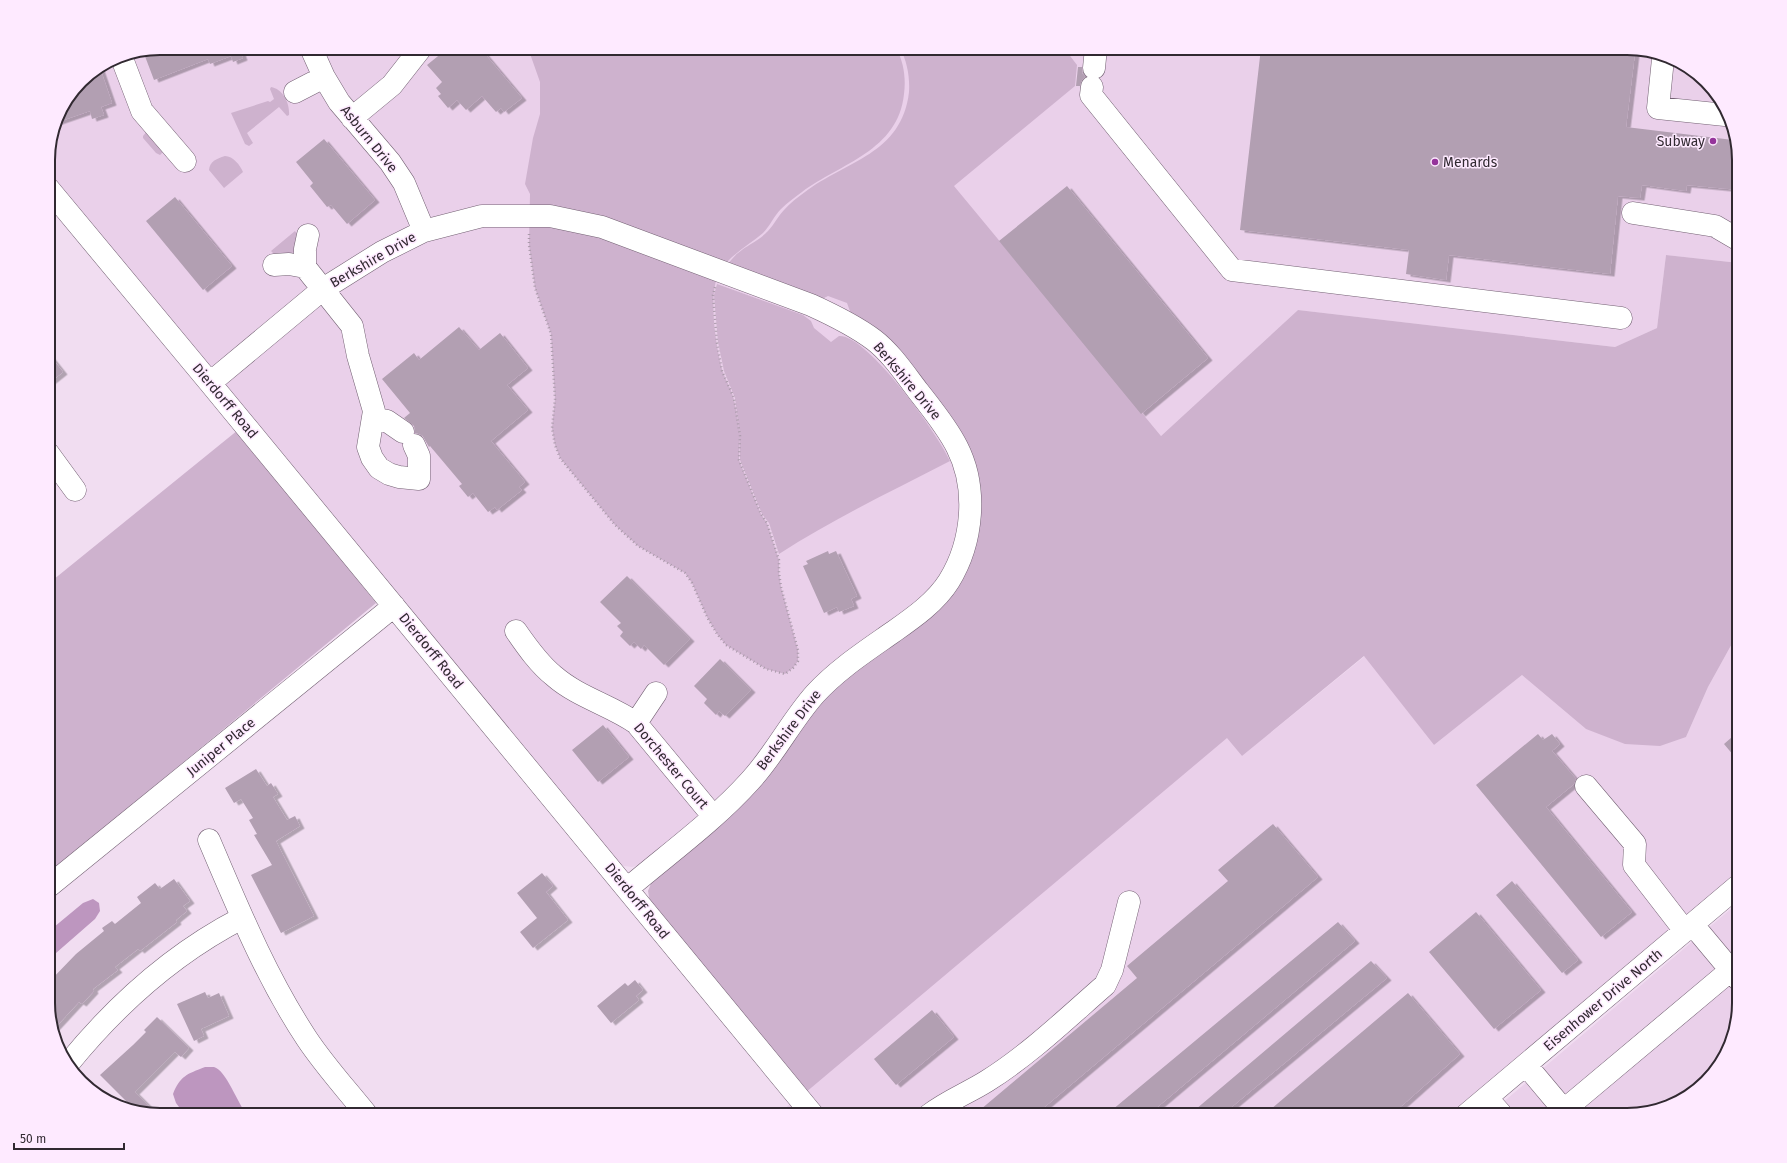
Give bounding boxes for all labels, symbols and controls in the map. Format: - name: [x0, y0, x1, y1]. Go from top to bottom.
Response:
- street label: Asburn Drive: [337, 102, 401, 176]
- place label: Subway: [1657, 133, 1705, 150]
- marker: Subway: [1708, 136, 1718, 146]
- place label: Menards: [1443, 154, 1498, 171]
- marker: Menards: [1430, 157, 1440, 167]
- street label: Berkshire Drive: [327, 229, 419, 291]
- street label: Berkshire Drive: [869, 339, 945, 423]
- street label: Dierdorff Road: [189, 360, 261, 442]
- street label: Dierdorff Road: [395, 610, 467, 692]
- street label: Berkshire Drive: [753, 686, 825, 774]
- street label: Juniper Place: [183, 714, 259, 780]
- street label: Dorchester Court: [630, 719, 713, 813]
- street label: Dierdorff Road: [601, 860, 673, 942]
- street label: Eisenhower Drive North: [1540, 945, 1666, 1055]
- scale bar: [14, 1125, 124, 1151]
- text: 50 m: [20, 1132, 46, 1146]

